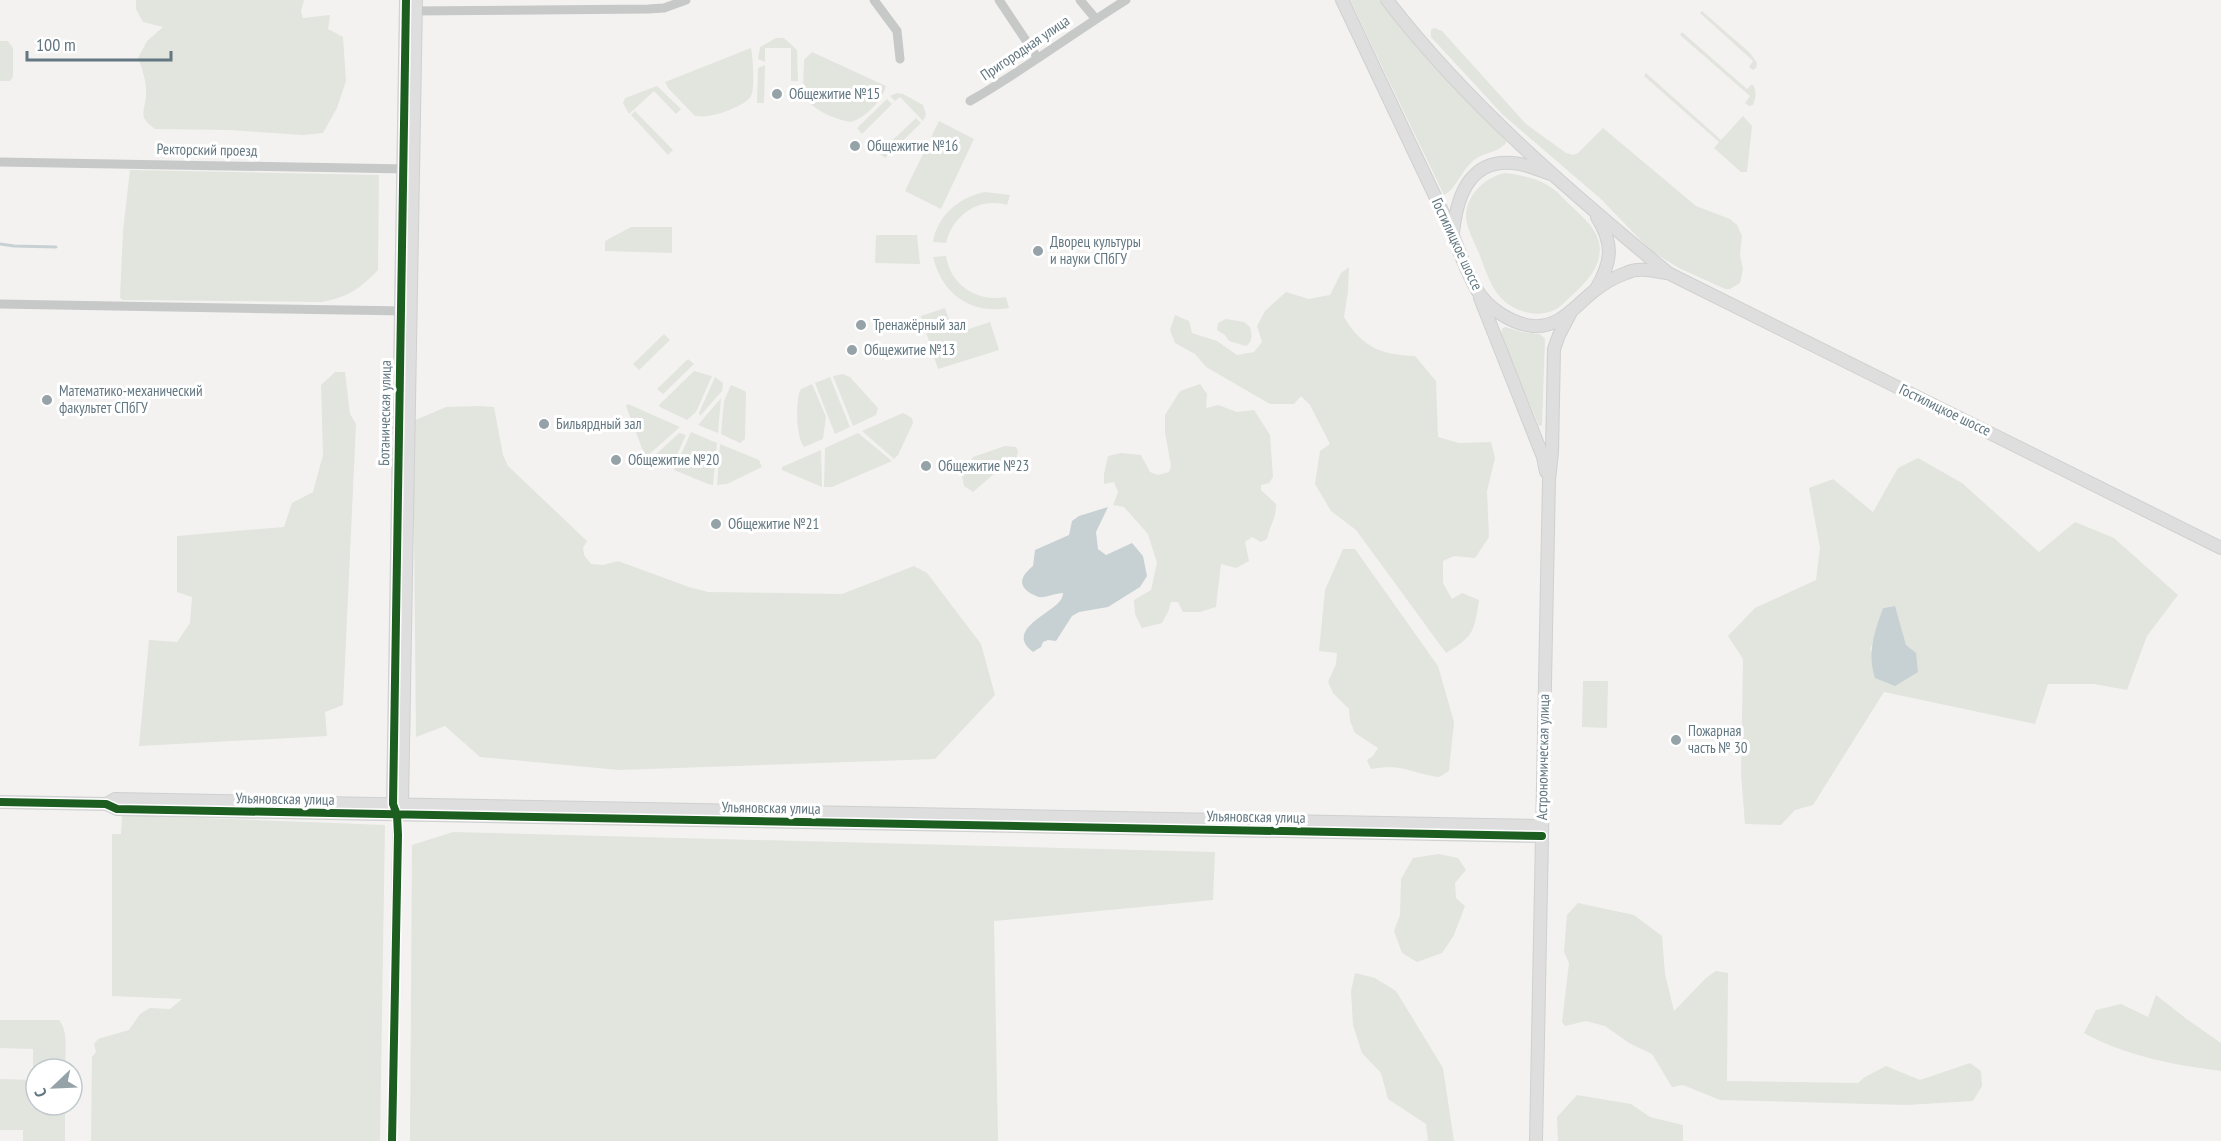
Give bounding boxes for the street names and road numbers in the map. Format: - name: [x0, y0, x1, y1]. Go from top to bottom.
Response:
- street label: Пригородная улица: [976, 11, 1073, 84]
- street label: Ректорский проезд: [156, 139, 258, 160]
- street label: Гостилицкое шоссе: [1428, 195, 1487, 293]
- street label: Ботаническая улица: [374, 360, 395, 466]
- street label: Гостилицкое шоссе: [1896, 379, 1994, 440]
- street label: Астрономическая улица: [1532, 694, 1553, 820]
- street label: Ульяновская улица: [235, 788, 335, 809]
- street label: Ульяновская улица: [721, 797, 821, 818]
- street label: Ульяновская улица: [1206, 806, 1306, 827]

